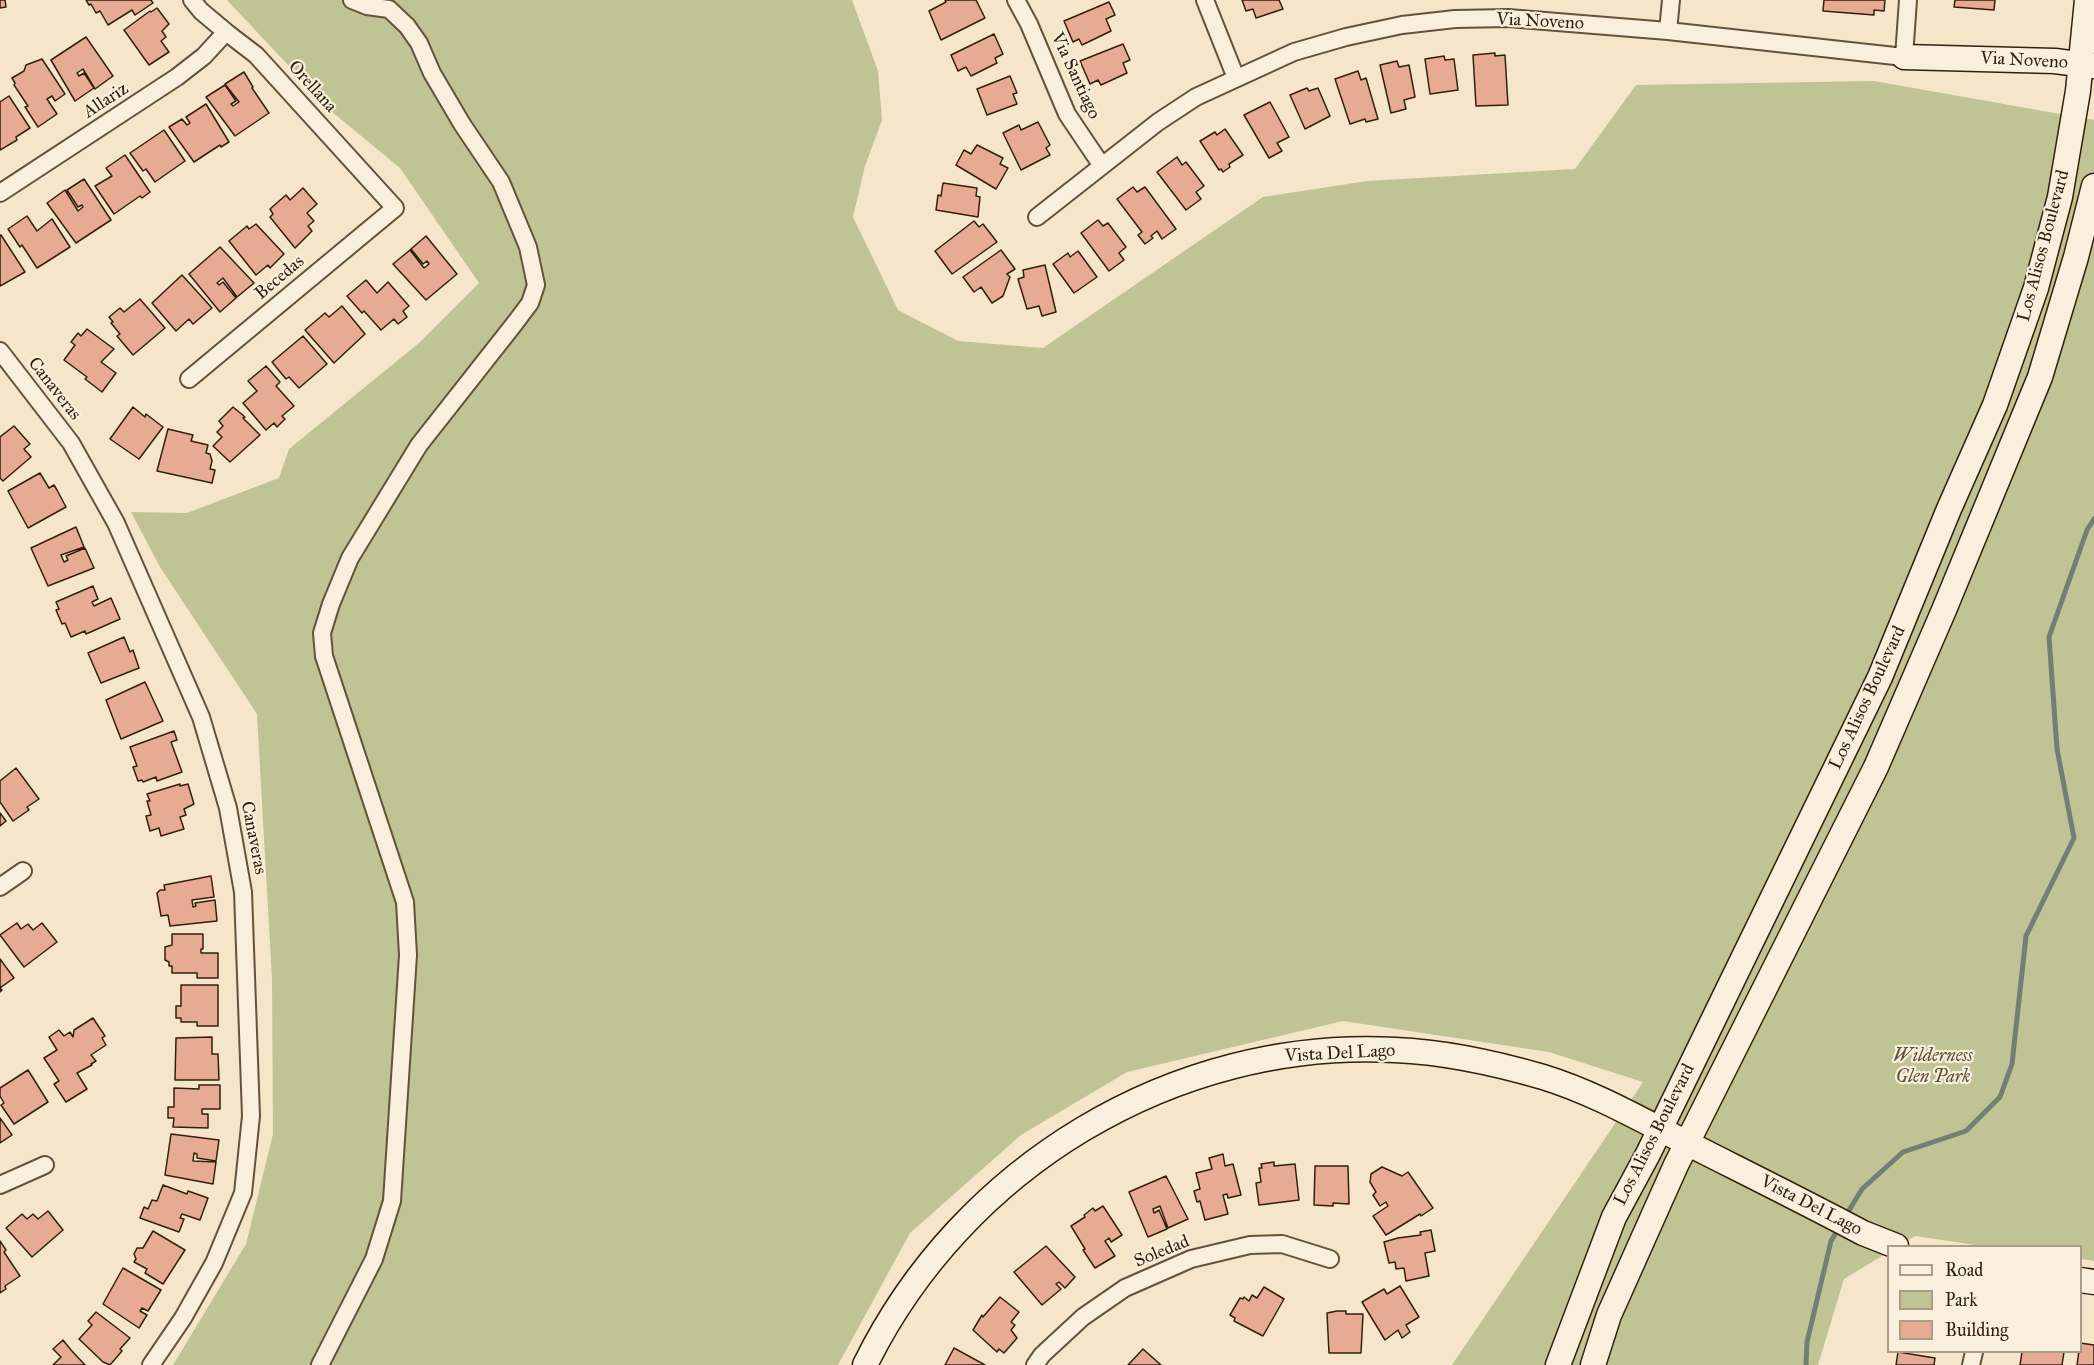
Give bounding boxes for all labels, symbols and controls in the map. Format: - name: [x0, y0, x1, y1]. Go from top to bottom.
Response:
- street label: Via Noveno: [1496, 9, 1584, 35]
- street label: Via Santiago: [1046, 29, 1104, 123]
- street label: Via Noveno: [1980, 48, 2068, 74]
- street label: Orellana: [283, 57, 341, 117]
- street label: Allariz: [79, 78, 133, 124]
- street label: Los Alisos Boulevard: [2013, 168, 2075, 324]
- street label: Becedas: [251, 251, 309, 305]
- street label: Canaveras: [23, 353, 85, 425]
- street label: Los Alisos Boulevard: [1825, 623, 1911, 773]
- street label: Canaveras: [235, 800, 271, 876]
- street label: Vista Del Lago: [1284, 1040, 1396, 1068]
- park label: Wilderness Glen Park: [1893, 1046, 1973, 1088]
- street label: Los Alisos Boulevard: [1610, 1061, 1700, 1209]
- street label: Vista Del Lago: [1757, 1171, 1865, 1241]
- street label: Soledad: [1131, 1231, 1193, 1273]
- legend: [1887, 1245, 2082, 1353]
- text: Road: [1945, 1259, 1983, 1281]
- text: Park: [1945, 1289, 1978, 1311]
- text: Building: [1945, 1319, 2008, 1341]

